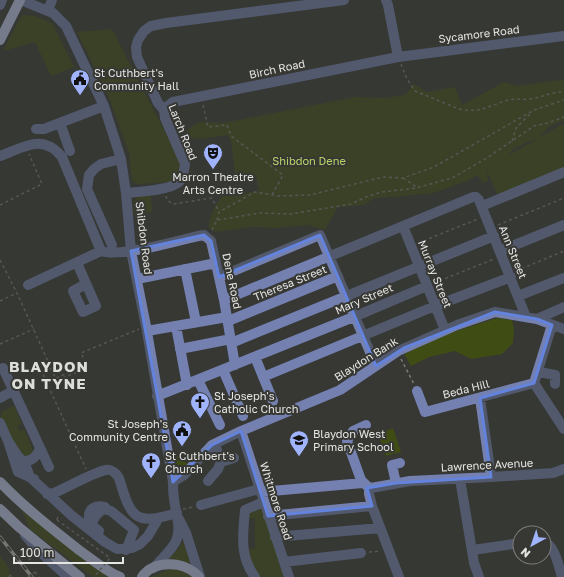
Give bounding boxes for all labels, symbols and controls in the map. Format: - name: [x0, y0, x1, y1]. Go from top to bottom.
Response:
- street label: Sycamore Road: [438, 22, 520, 45]
- street label: Birch Road: [248, 56, 306, 81]
- place label: St Cuthbert's Community Hall: [94, 66, 180, 92]
- public building icon: St Cuthbert's Community Hall: [69, 68, 91, 96]
- street label: Larch Road: [166, 102, 201, 162]
- theatre icon: Marron Theatre Arts Centre: [202, 142, 224, 170]
- park label: Shibdon Dene: [272, 154, 346, 167]
- place label: Marron Theatre Arts Centre: [172, 170, 254, 196]
- street label: Shibdon Road: [134, 201, 155, 275]
- street label: Ann Street: [497, 223, 530, 280]
- street label: Murray Street: [416, 238, 455, 310]
- street label: Dene Road: [220, 252, 245, 310]
- street label: Theresa Street: [251, 262, 328, 303]
- street label: Mary Street: [333, 280, 395, 317]
- street label: Blaydon Bank: [332, 334, 400, 383]
- district label: BLAYDON ON TYNE: [9, 357, 89, 392]
- street label: Beda Hill: [441, 376, 491, 401]
- place label: St Joseph's Catholic Church: [214, 389, 298, 415]
- church icon: St Joseph's Catholic Church: [189, 391, 211, 419]
- place label: St Joseph's Community Centre: [69, 417, 168, 443]
- public building icon: St Joseph's Community Centre: [171, 419, 193, 447]
- place label: Blaydon West Primary School: [313, 427, 394, 453]
- school or university icon: Blaydon West Primary School: [288, 429, 310, 457]
- place label: St Cuthbert's Church: [165, 449, 235, 475]
- church icon: St Cuthbert's Church: [140, 451, 162, 479]
- street label: Lawrence Avenue: [440, 456, 534, 473]
- street label: Whitmore Road: [258, 460, 295, 542]
- north arrow: [512, 525, 552, 565]
- scale bar: [14, 539, 123, 565]
- text: 100 m: [20, 545, 54, 560]
- text: N: [518, 545, 533, 561]

